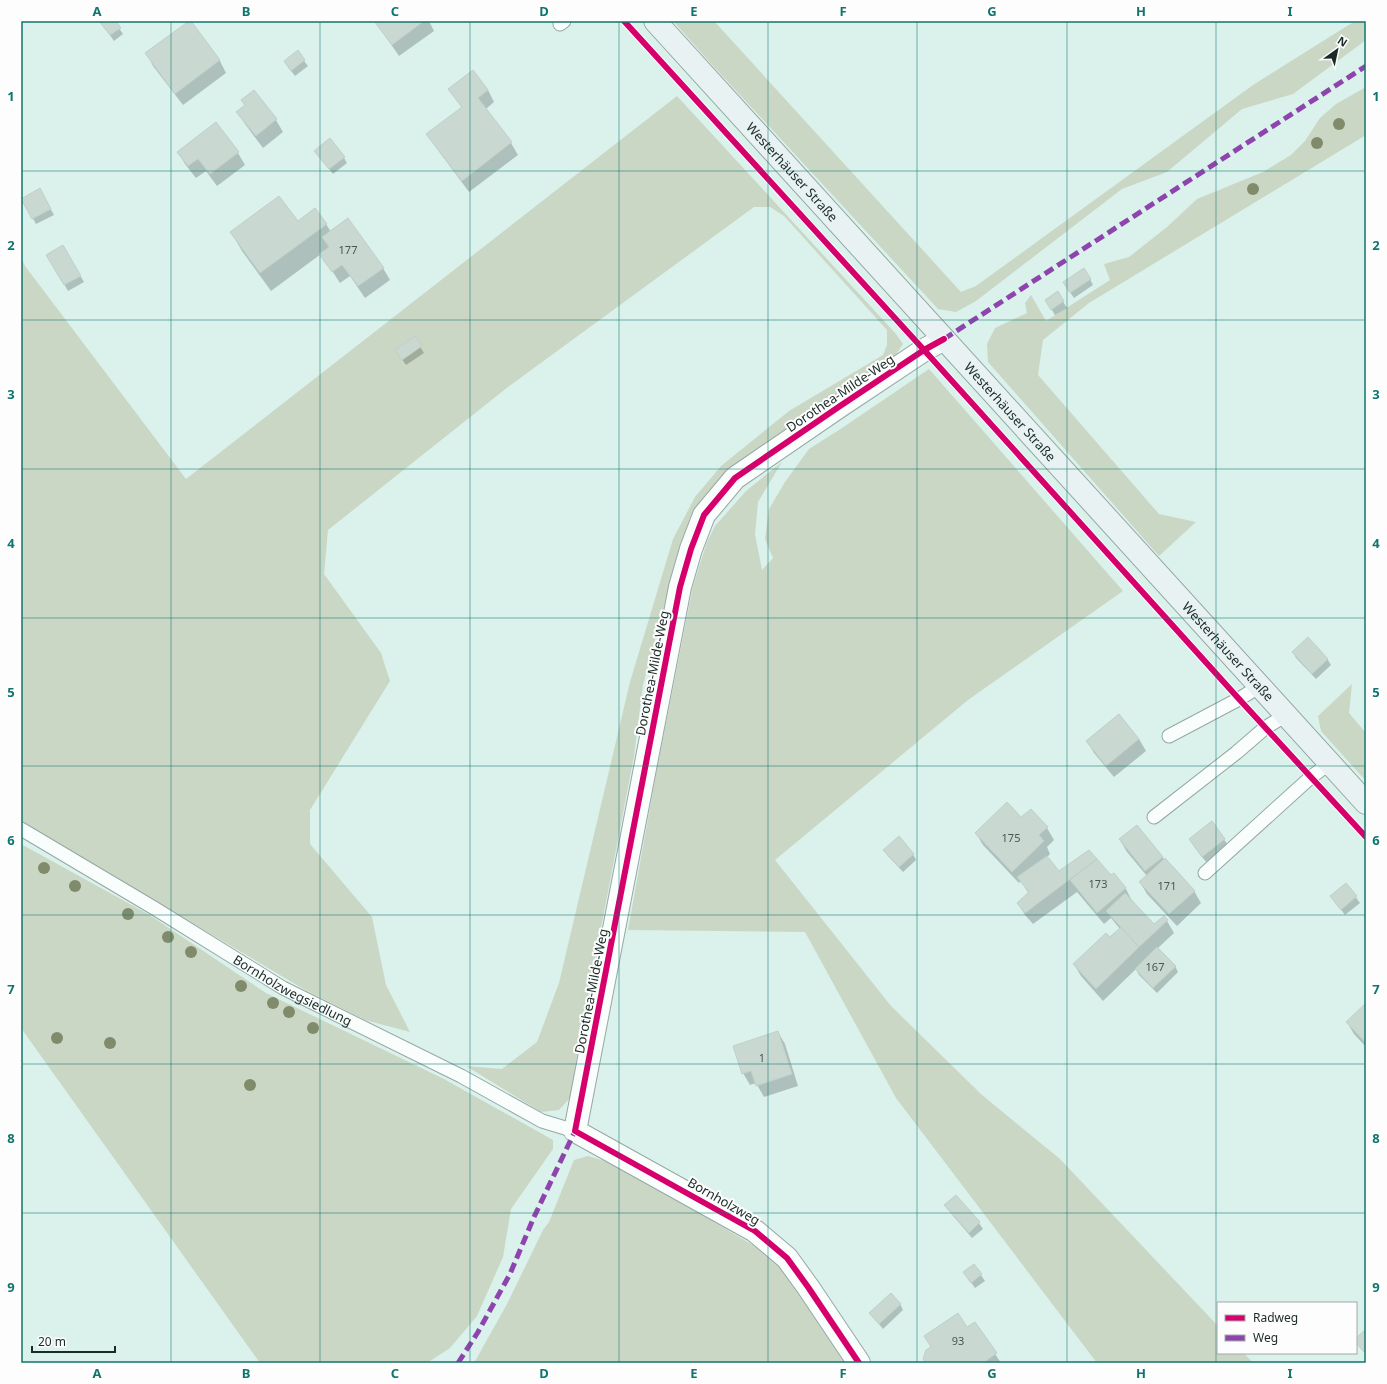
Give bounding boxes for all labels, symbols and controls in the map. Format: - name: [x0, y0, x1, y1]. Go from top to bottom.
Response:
- text: A: [93, 2, 102, 20]
- text: B: [242, 2, 250, 20]
- text: C: [391, 2, 399, 20]
- text: D: [539, 2, 549, 20]
- text: E: [690, 2, 698, 20]
- text: F: [839, 2, 847, 20]
- text: G: [987, 2, 997, 20]
- text: H: [1136, 2, 1146, 20]
- text: I: [1287, 2, 1293, 20]
- north arrow: [1317, 30, 1357, 70]
- text: N: [1335, 32, 1351, 50]
- text: 1: [7, 87, 15, 105]
- text: 1: [1372, 87, 1380, 105]
- street label: Westerhäuser Straße: [742, 118, 842, 225]
- text: 2: [7, 236, 15, 254]
- text: 2: [1372, 236, 1380, 254]
- house number: 177: [339, 242, 357, 257]
- street label: Dorothea-Milde-Weg: [782, 350, 898, 436]
- street label: Westerhäuser Straße: [960, 358, 1060, 465]
- text: 3: [7, 385, 15, 403]
- text: 3: [1372, 385, 1380, 403]
- text: 4: [7, 534, 15, 552]
- text: 4: [1372, 534, 1380, 552]
- street label: Westerhäuser Straße: [1178, 598, 1278, 705]
- street label: Dorothea-Milde-Weg: [631, 609, 673, 737]
- text: 5: [7, 683, 15, 701]
- text: 5: [1372, 683, 1380, 701]
- house number: 175: [1002, 830, 1020, 845]
- text: 6: [7, 831, 15, 849]
- text: 6: [1372, 831, 1380, 849]
- house number: 173: [1089, 876, 1107, 891]
- house number: 171: [1158, 878, 1176, 893]
- street label: Dorothea-Milde-Weg: [570, 927, 612, 1055]
- street label: Bornholzwegsiedlung: [230, 950, 355, 1030]
- house number: 167: [1146, 959, 1164, 974]
- text: 7: [7, 980, 15, 998]
- text: 7: [1372, 980, 1380, 998]
- house number: 1: [759, 1050, 765, 1065]
- text: 8: [7, 1129, 15, 1147]
- text: 8: [1372, 1129, 1380, 1147]
- street label: Bornholzweg: [685, 1173, 763, 1229]
- text: 9: [7, 1278, 15, 1296]
- text: 9: [1372, 1278, 1380, 1296]
- legend: [1217, 1302, 1357, 1354]
- text: Radweg: [1253, 1309, 1298, 1326]
- scale bar: [32, 1328, 115, 1354]
- text: Weg: [1253, 1329, 1278, 1346]
- text: 20 m: [38, 1333, 66, 1350]
- house number: 93: [952, 1333, 964, 1348]
- text: A: [93, 1364, 102, 1382]
- text: B: [242, 1364, 250, 1382]
- text: C: [391, 1364, 399, 1382]
- text: D: [539, 1364, 549, 1382]
- text: E: [690, 1364, 698, 1382]
- text: F: [839, 1364, 847, 1382]
- text: G: [987, 1364, 997, 1382]
- text: H: [1136, 1364, 1146, 1382]
- text: I: [1287, 1364, 1293, 1382]

